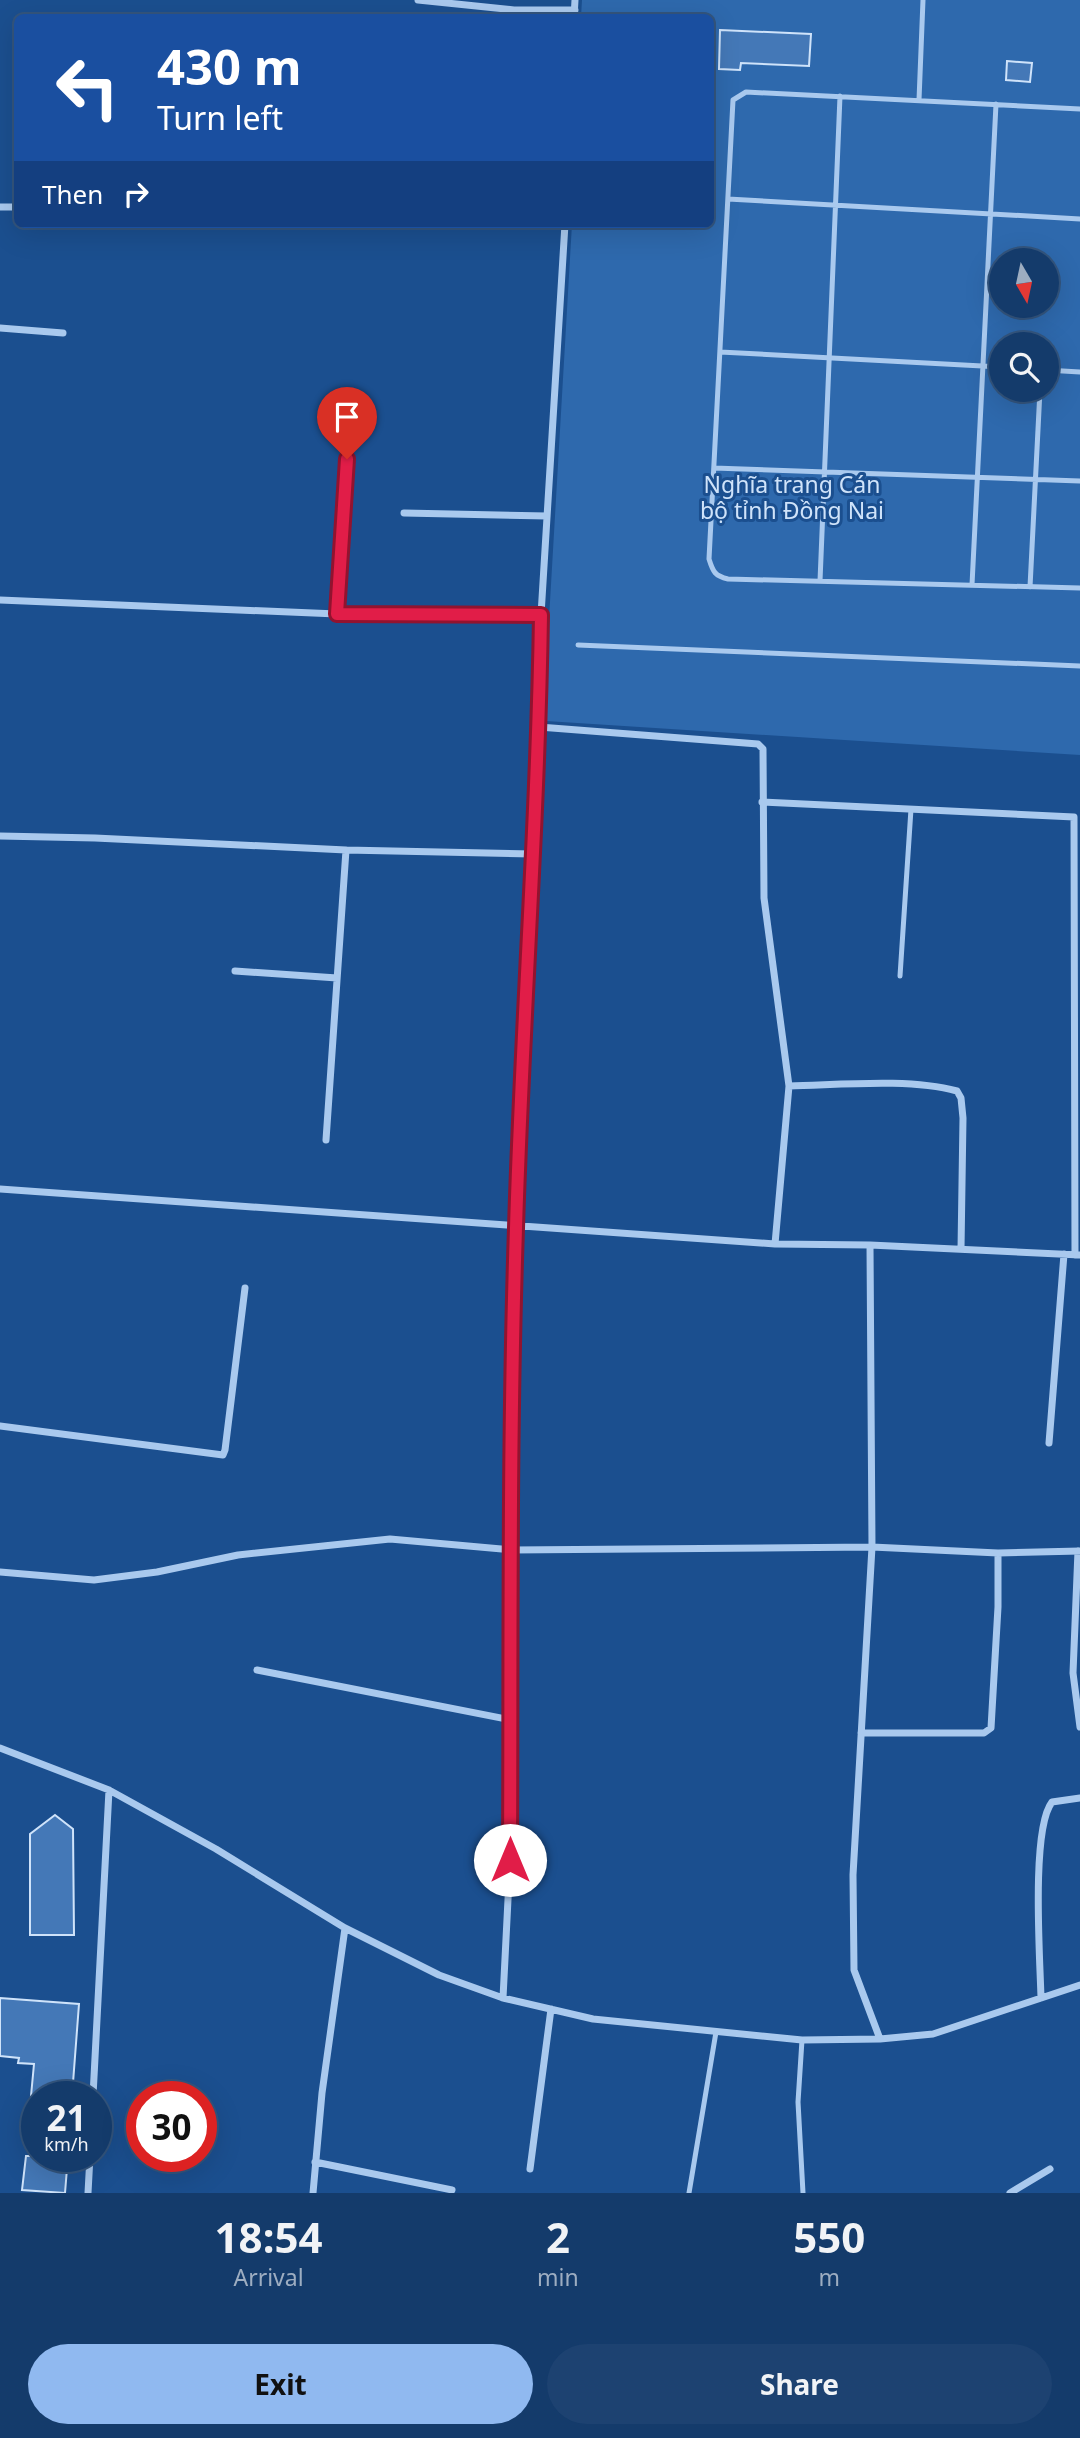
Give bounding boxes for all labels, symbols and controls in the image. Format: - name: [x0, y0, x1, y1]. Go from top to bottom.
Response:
- text: 430 m: [157, 33, 302, 99]
- icon: left: [42, 42, 133, 133]
- text: Turn left: [157, 96, 283, 139]
- icon: right: [117, 175, 155, 213]
- text: Then: [42, 176, 103, 212]
- north arrow: [989, 248, 1059, 318]
- map controls: [989, 248, 1059, 402]
- button: search: [989, 332, 1059, 402]
- pin: [317, 387, 377, 459]
- icon: arrive: [328, 398, 366, 436]
- park label: Nghĩa trang Cán bộ tỉnh Đồng Nai: [700, 468, 884, 526]
- position arrow: [473, 1823, 547, 1897]
- speed limit sign: 30: [126, 2081, 217, 2172]
- text: 21: [46, 2094, 87, 2141]
- text: km/h: [44, 2132, 89, 2156]
- text: 18:54: [215, 2208, 322, 2265]
- text: 2: [546, 2208, 570, 2265]
- text: 550: [793, 2208, 865, 2265]
- text: Arrival: [233, 2261, 304, 2293]
- text: min: [537, 2261, 579, 2293]
- text: m: [819, 2261, 840, 2293]
- button: Exit: [28, 2344, 533, 2424]
- button: Share: [547, 2344, 1052, 2424]

